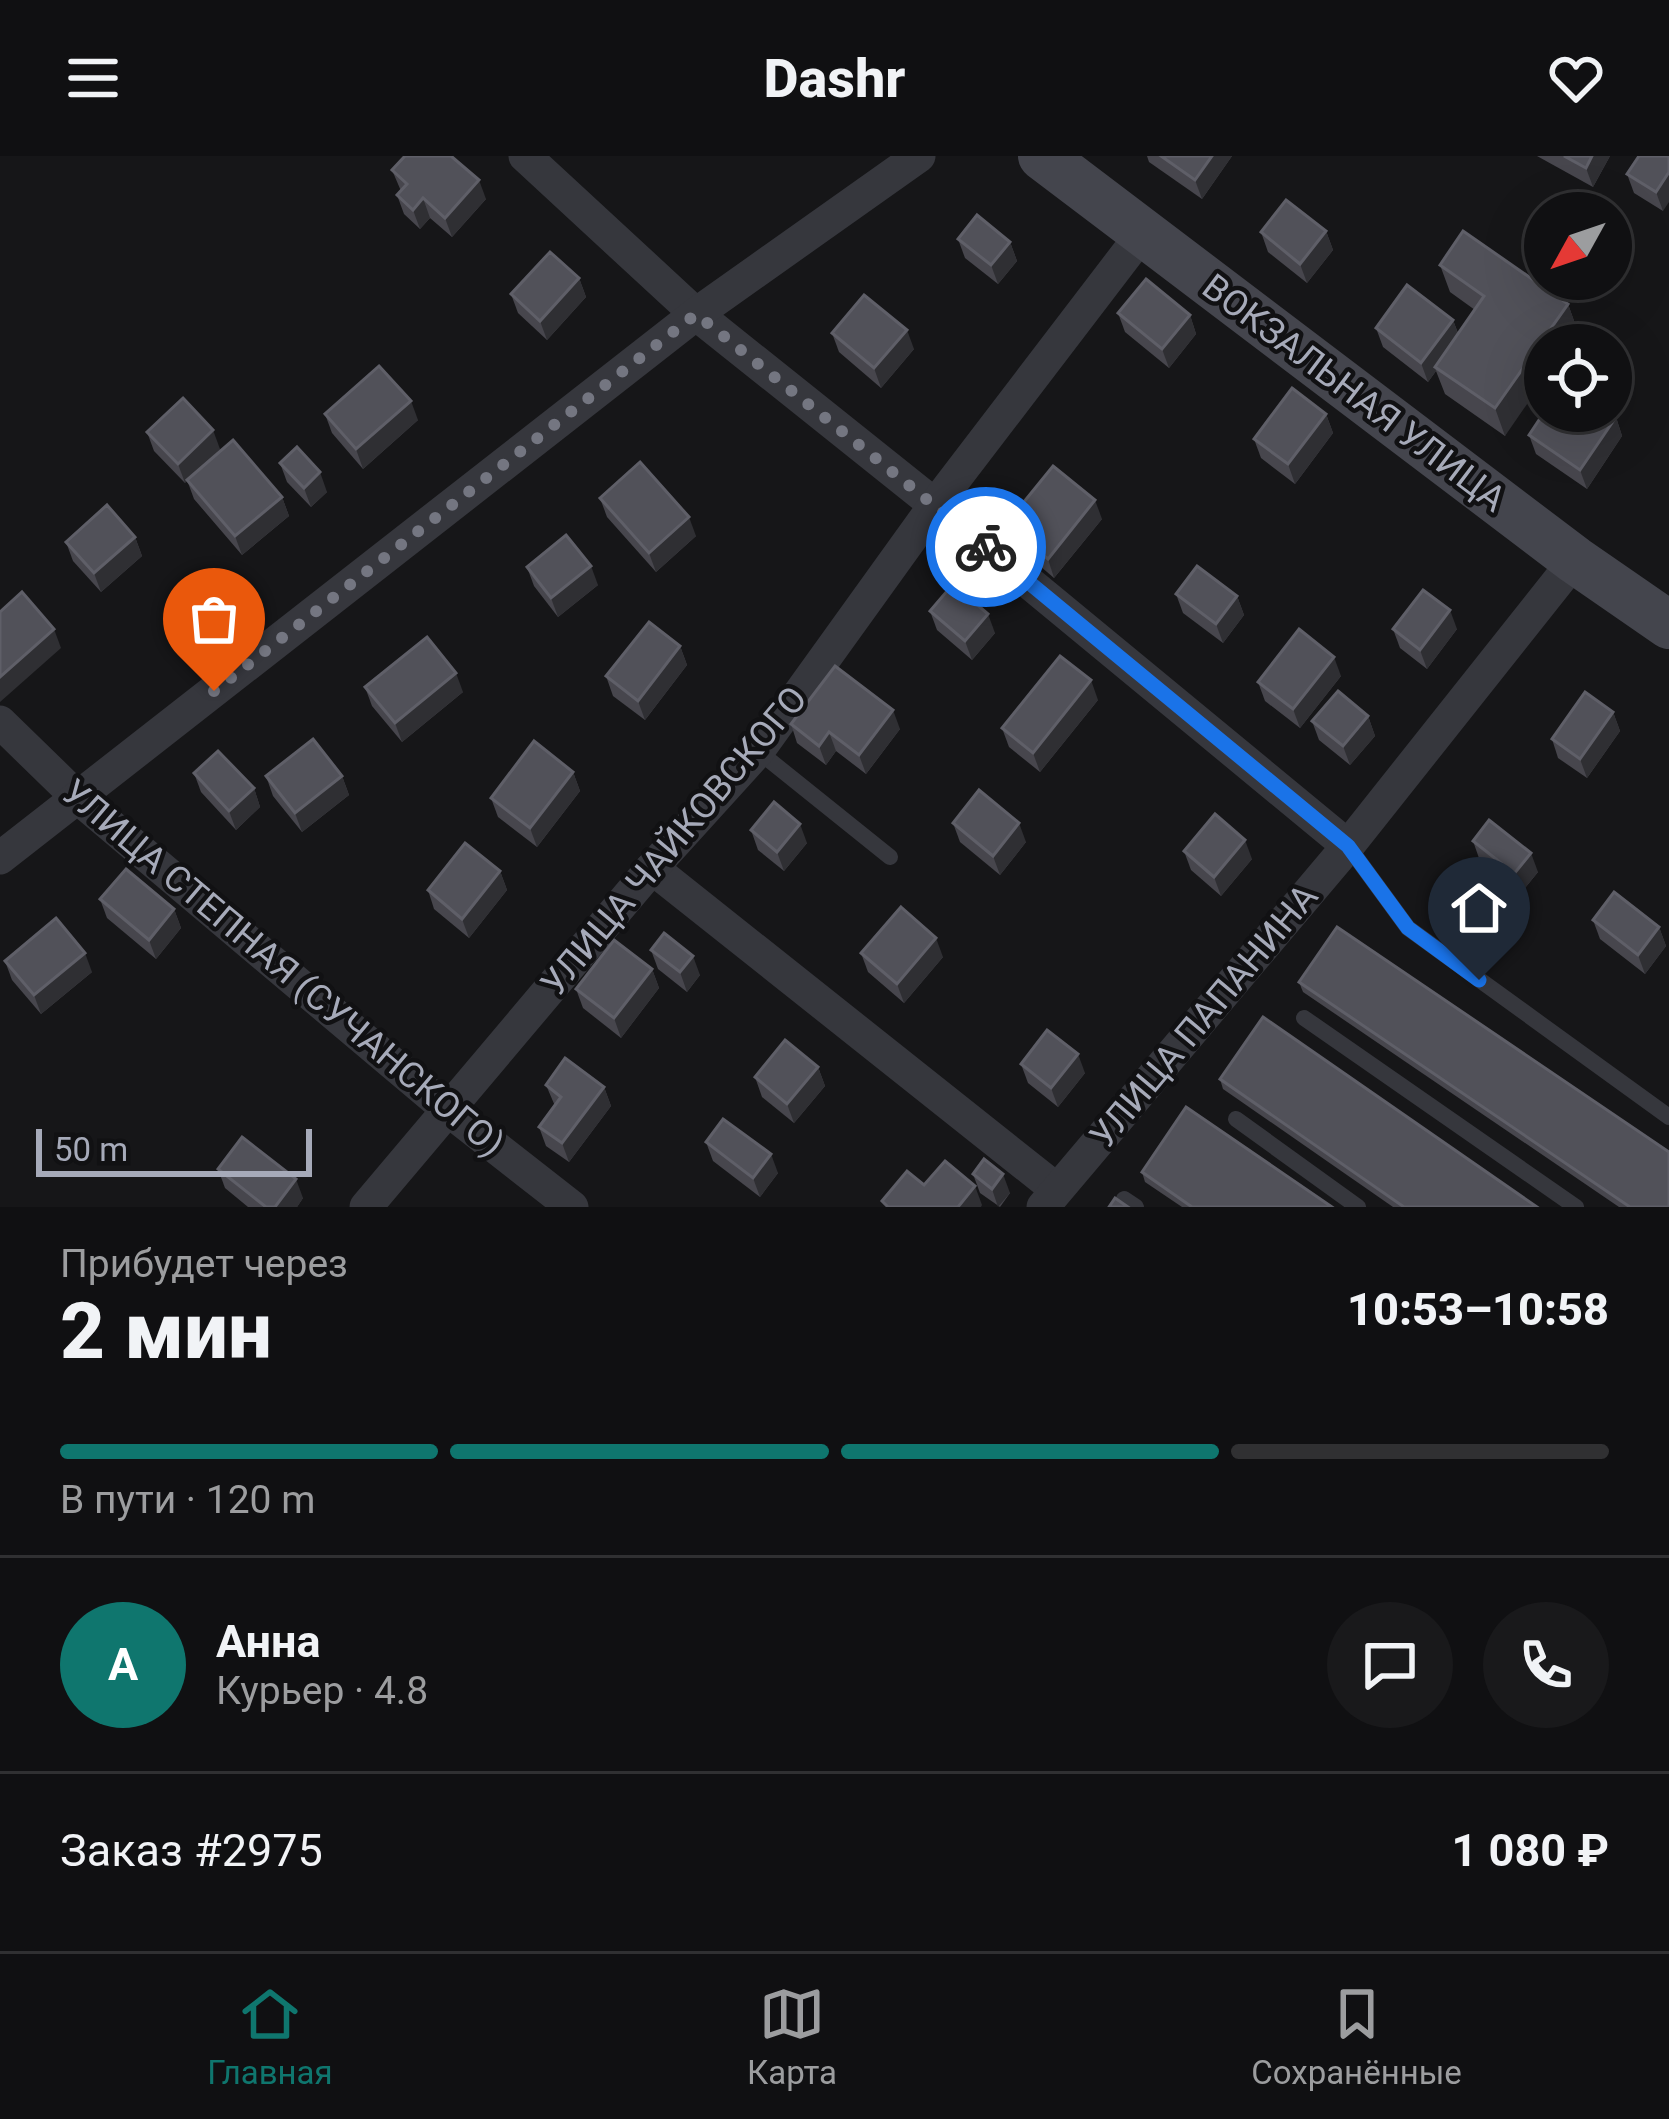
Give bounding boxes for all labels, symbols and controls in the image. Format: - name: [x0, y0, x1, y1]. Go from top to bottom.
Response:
- icon: menu: [60, 45, 126, 111]
- icon: heart: [1543, 45, 1609, 111]
- text: Dashr: [764, 47, 906, 110]
- north arrow: [1524, 192, 1632, 300]
- map controls: [1524, 192, 1632, 432]
- street label: ВОКЗАЛЬНАЯ УЛИЦА: [1194, 266, 1514, 521]
- button: locate: [1524, 324, 1632, 432]
- courier: [926, 487, 1046, 607]
- icon: bike: [953, 514, 1019, 580]
- pin: [163, 568, 265, 691]
- icon: bag: [181, 586, 247, 652]
- street label: УЛИЦА ЧАЙКОВСКОГО: [532, 678, 816, 1004]
- street label: УЛИЦА СТЕПНАЯ (СУЧАНСКОГО): [54, 771, 512, 1165]
- pin: [1428, 857, 1530, 980]
- street label: УЛИЦА ПАПАНИНА: [1081, 875, 1327, 1156]
- icon: home: [1446, 875, 1512, 941]
- scale bar: [36, 1123, 312, 1176]
- text: 50 m: [54, 1130, 128, 1169]
- text: Прибудет через: [60, 1241, 348, 1287]
- text: 10:53–10:58: [1347, 1283, 1609, 1336]
- text: 2 мин: [60, 1286, 272, 1377]
- text: В пути · 120 m: [60, 1477, 315, 1523]
- button: chat: [1327, 1602, 1453, 1728]
- button: phone: [1483, 1602, 1609, 1728]
- text: Анна: [216, 1615, 321, 1668]
- text: А: [108, 1638, 138, 1691]
- text: Курьер · 4.8: [216, 1668, 428, 1714]
- text: Заказ #2975: [60, 1824, 323, 1877]
- text: 1 080 ₽: [1452, 1824, 1609, 1877]
- tab: Главная: [207, 1981, 333, 2092]
- tab: Карта: [747, 1981, 837, 2092]
- tab: Сохранённые: [1251, 1981, 1462, 2092]

